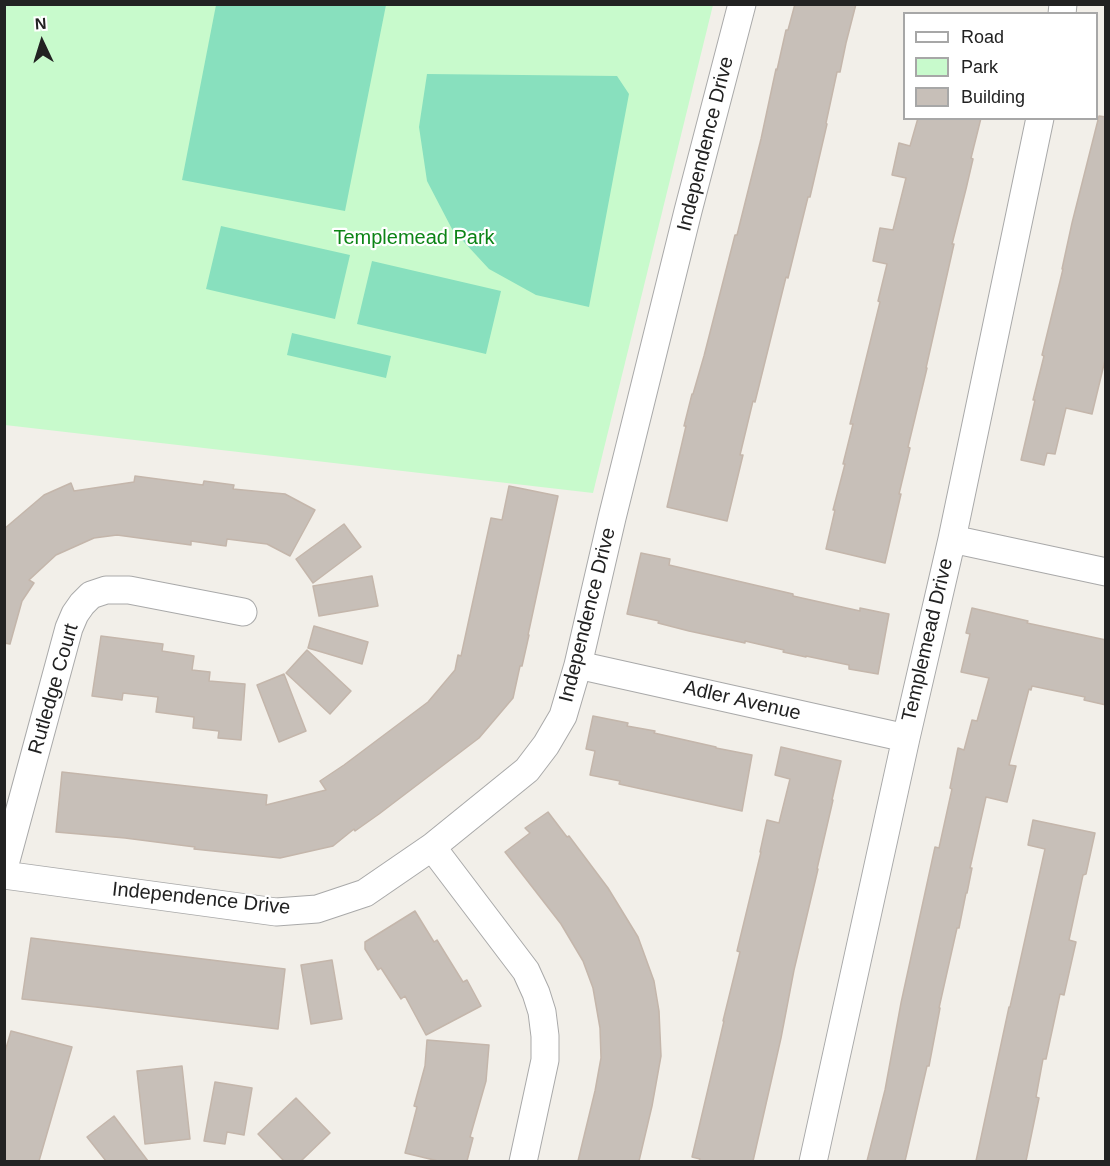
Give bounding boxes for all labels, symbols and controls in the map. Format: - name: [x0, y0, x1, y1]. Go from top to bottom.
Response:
- north arrow: [12, 12, 72, 72]
- legend: [903, 12, 1098, 120]
- text: N: [34, 15, 47, 32]
- text: Road: [961, 27, 1004, 47]
- street label: Independence Drive: [673, 54, 739, 234]
- text: Park: [961, 57, 998, 77]
- text: Building: [961, 87, 1025, 107]
- park label: Templemead Park: [333, 226, 495, 250]
- street label: Independence Drive: [555, 525, 621, 705]
- street label: Templemead Drive: [898, 556, 958, 724]
- street label: Rutledge Court: [24, 621, 84, 757]
- street label: Adler Avenue: [681, 676, 803, 726]
- street label: Independence Drive: [111, 878, 291, 920]

